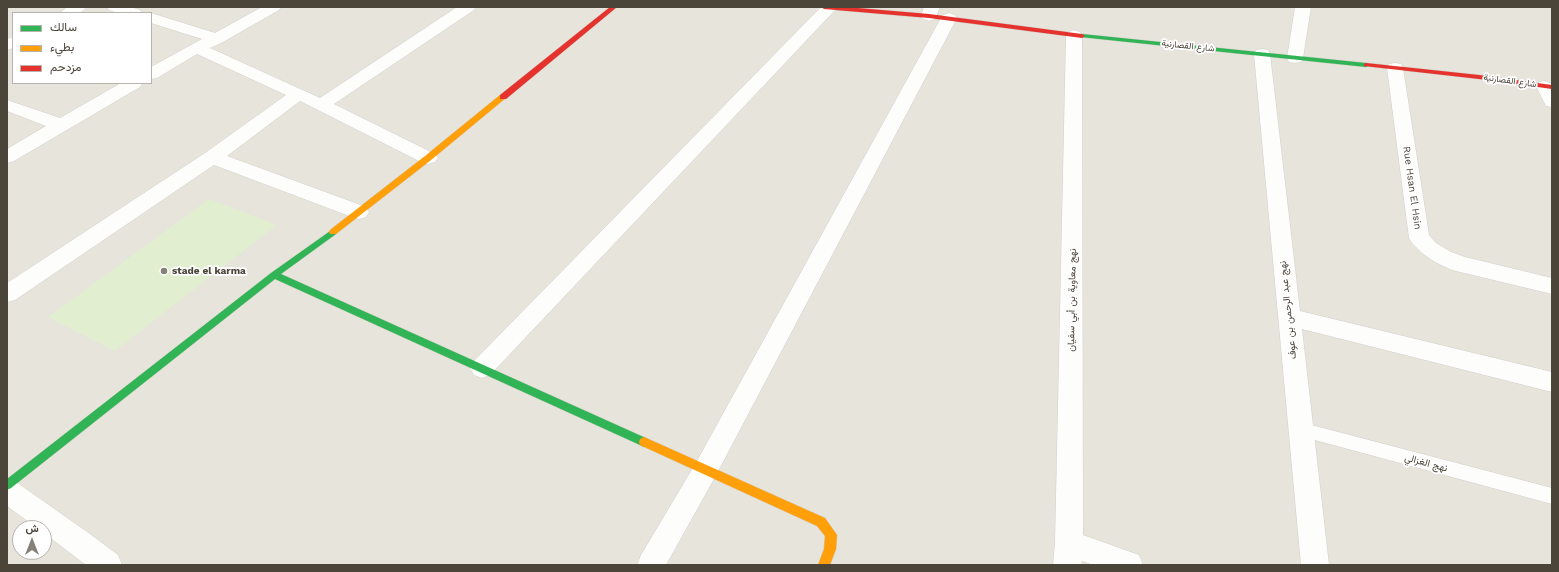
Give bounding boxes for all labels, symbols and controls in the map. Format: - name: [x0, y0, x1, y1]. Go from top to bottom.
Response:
- legend: [12, 12, 152, 84]
- text: سالك: [50, 20, 77, 34]
- street label: شارع القصارنية: [1161, 38, 1215, 54]
- text: بطيء: [50, 40, 74, 54]
- text: مزدحم: [50, 60, 81, 74]
- street label: شارع القصارنية: [1483, 72, 1537, 90]
- street label: Rue Hsan El Hsin: [1400, 146, 1424, 230]
- street label: نهج معاوية بن أبي سفيان: [1065, 248, 1079, 352]
- street label: نهج عبد الرحمن بن عوف: [1277, 260, 1299, 360]
- place label: stade el karma: [172, 265, 246, 277]
- marker: stade el karma: [159, 266, 169, 276]
- street label: نهج الغزالي: [1403, 452, 1449, 474]
- north arrow: [12, 520, 52, 560]
- text: ش: [25, 522, 39, 535]

